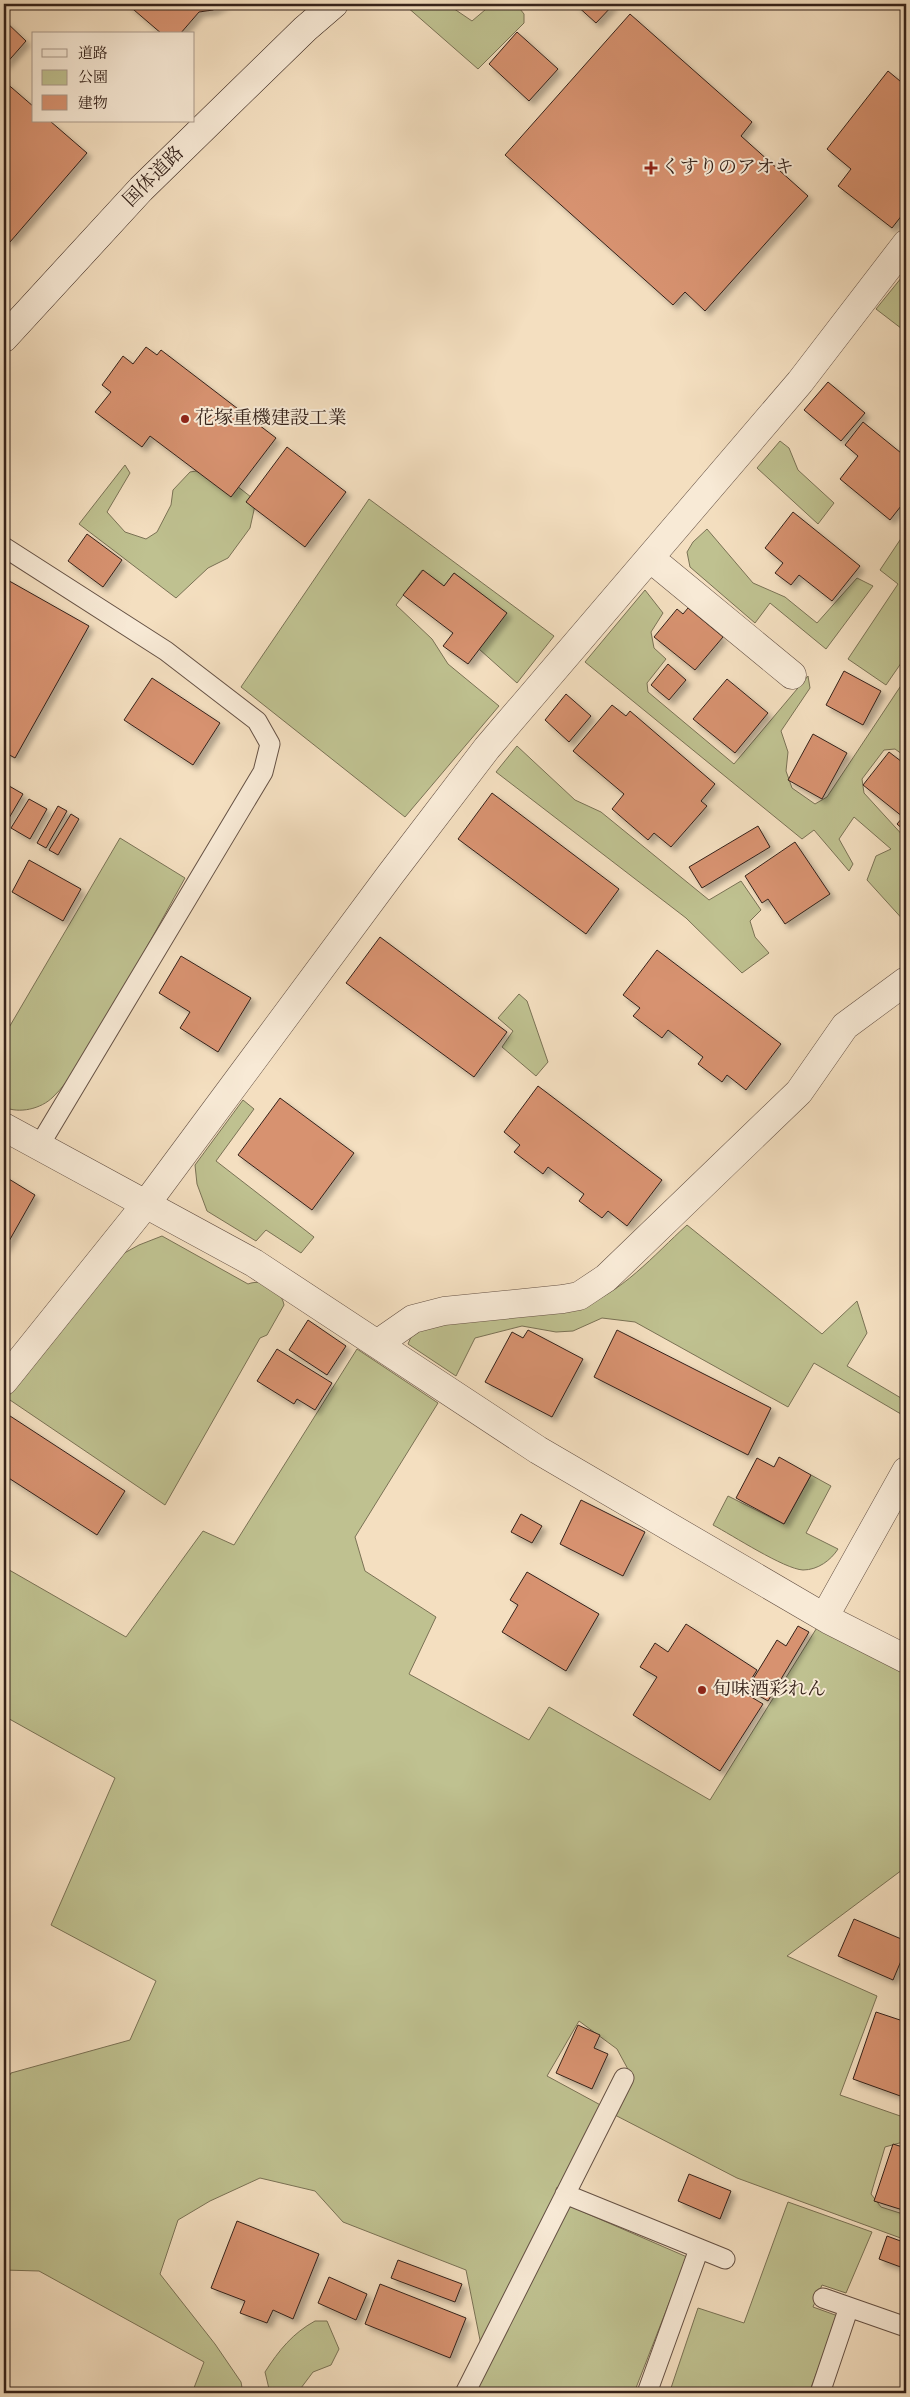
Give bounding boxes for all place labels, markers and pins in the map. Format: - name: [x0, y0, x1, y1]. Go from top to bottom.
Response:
- place label: くすりのアオキ: [661, 155, 794, 181]
- marker: くすりのアオキ: [645, 162, 657, 174]
- place label: 花塚重機建設工業: [195, 406, 347, 432]
- marker: 花塚重機建設工業: [179, 413, 191, 425]
- place label: 旬味酒彩れん: [712, 1677, 826, 1703]
- marker: 旬味酒彩れん: [696, 1684, 708, 1696]

